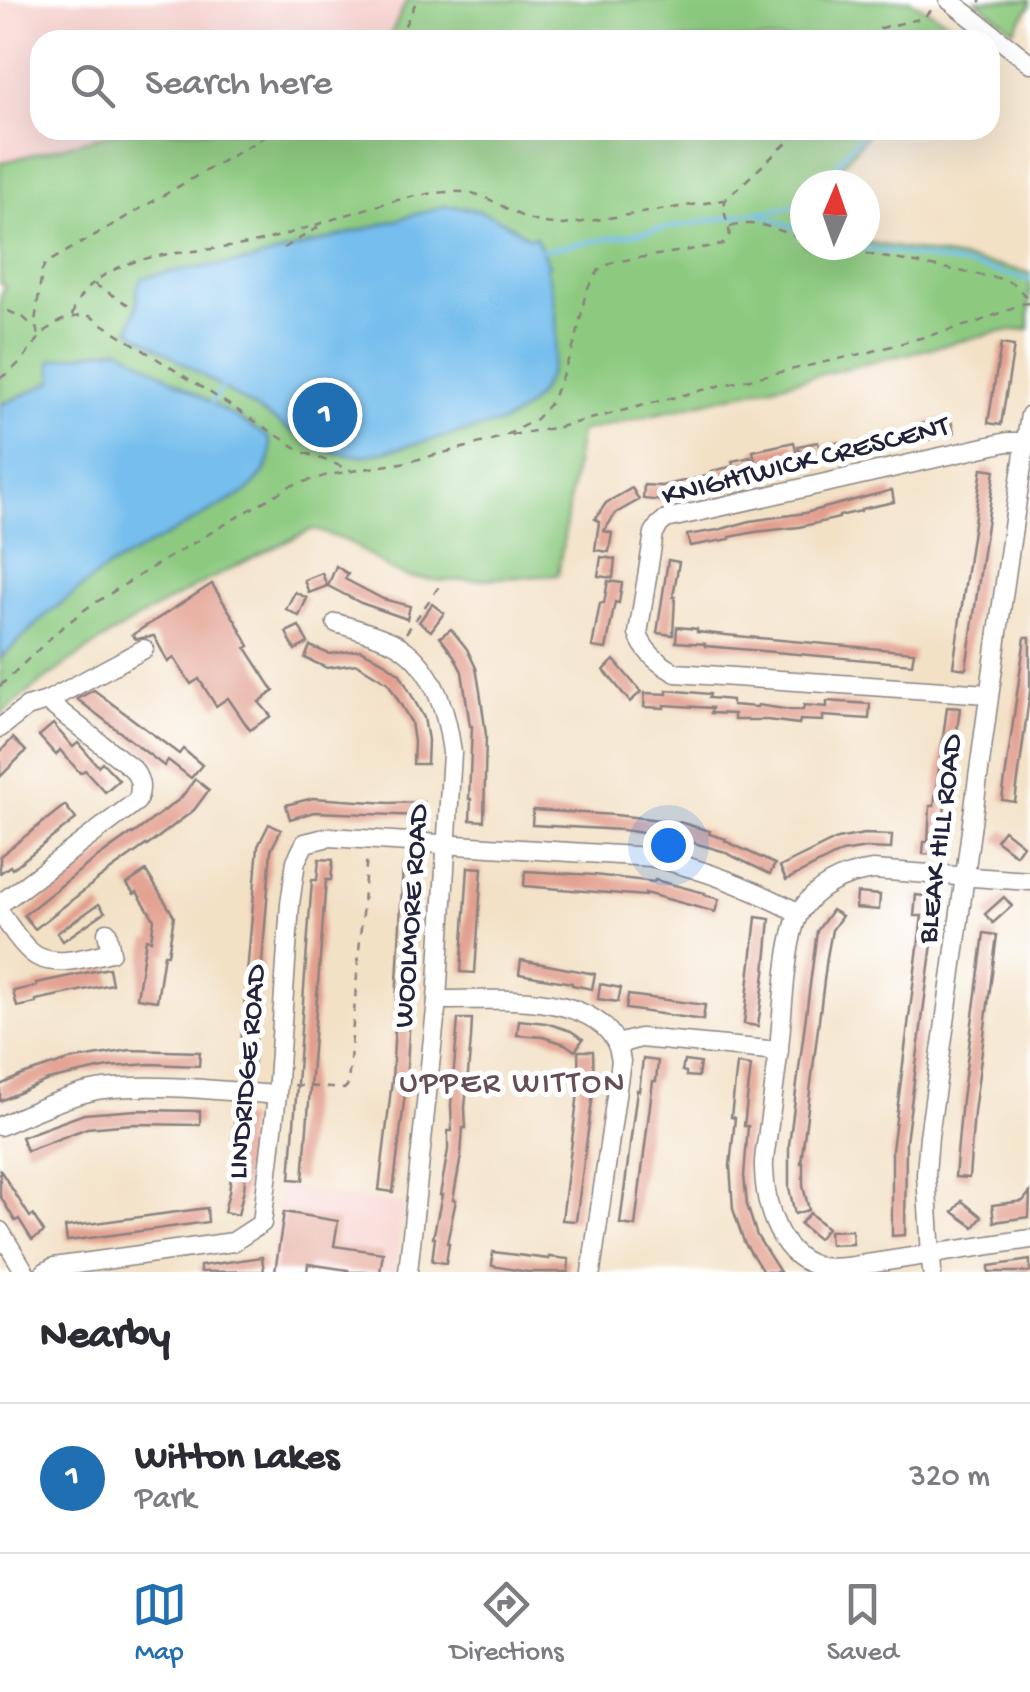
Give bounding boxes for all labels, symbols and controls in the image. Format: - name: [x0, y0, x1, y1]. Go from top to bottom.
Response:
- search box: [30, 30, 1000, 140]
- icon: search: [65, 58, 120, 113]
- text: Search here: [145, 63, 332, 107]
- north arrow: [790, 170, 880, 260]
- pin: 1: [292, 378, 358, 452]
- street label: KNIGHTWICK CRESCENT: [659, 410, 954, 516]
- street label: BLEAK HILL ROAD: [912, 732, 972, 947]
- street label: WOOLMORE ROAD: [388, 803, 438, 1029]
- your location: [643, 820, 694, 871]
- street label: LINDRIDGE ROAD: [222, 963, 276, 1181]
- district label: UPPER WITTON: [399, 1066, 627, 1104]
- text: Nearby: [40, 1313, 170, 1362]
- text: Witton Lakes: [135, 1437, 339, 1481]
- text: 1: [66, 1459, 79, 1497]
- text: 320 m: [909, 1459, 990, 1497]
- text: Park: [135, 1481, 196, 1519]
- tab: Map: [132, 1577, 187, 1670]
- tab: Directions: [450, 1577, 564, 1670]
- tab: Saved: [827, 1577, 898, 1670]

